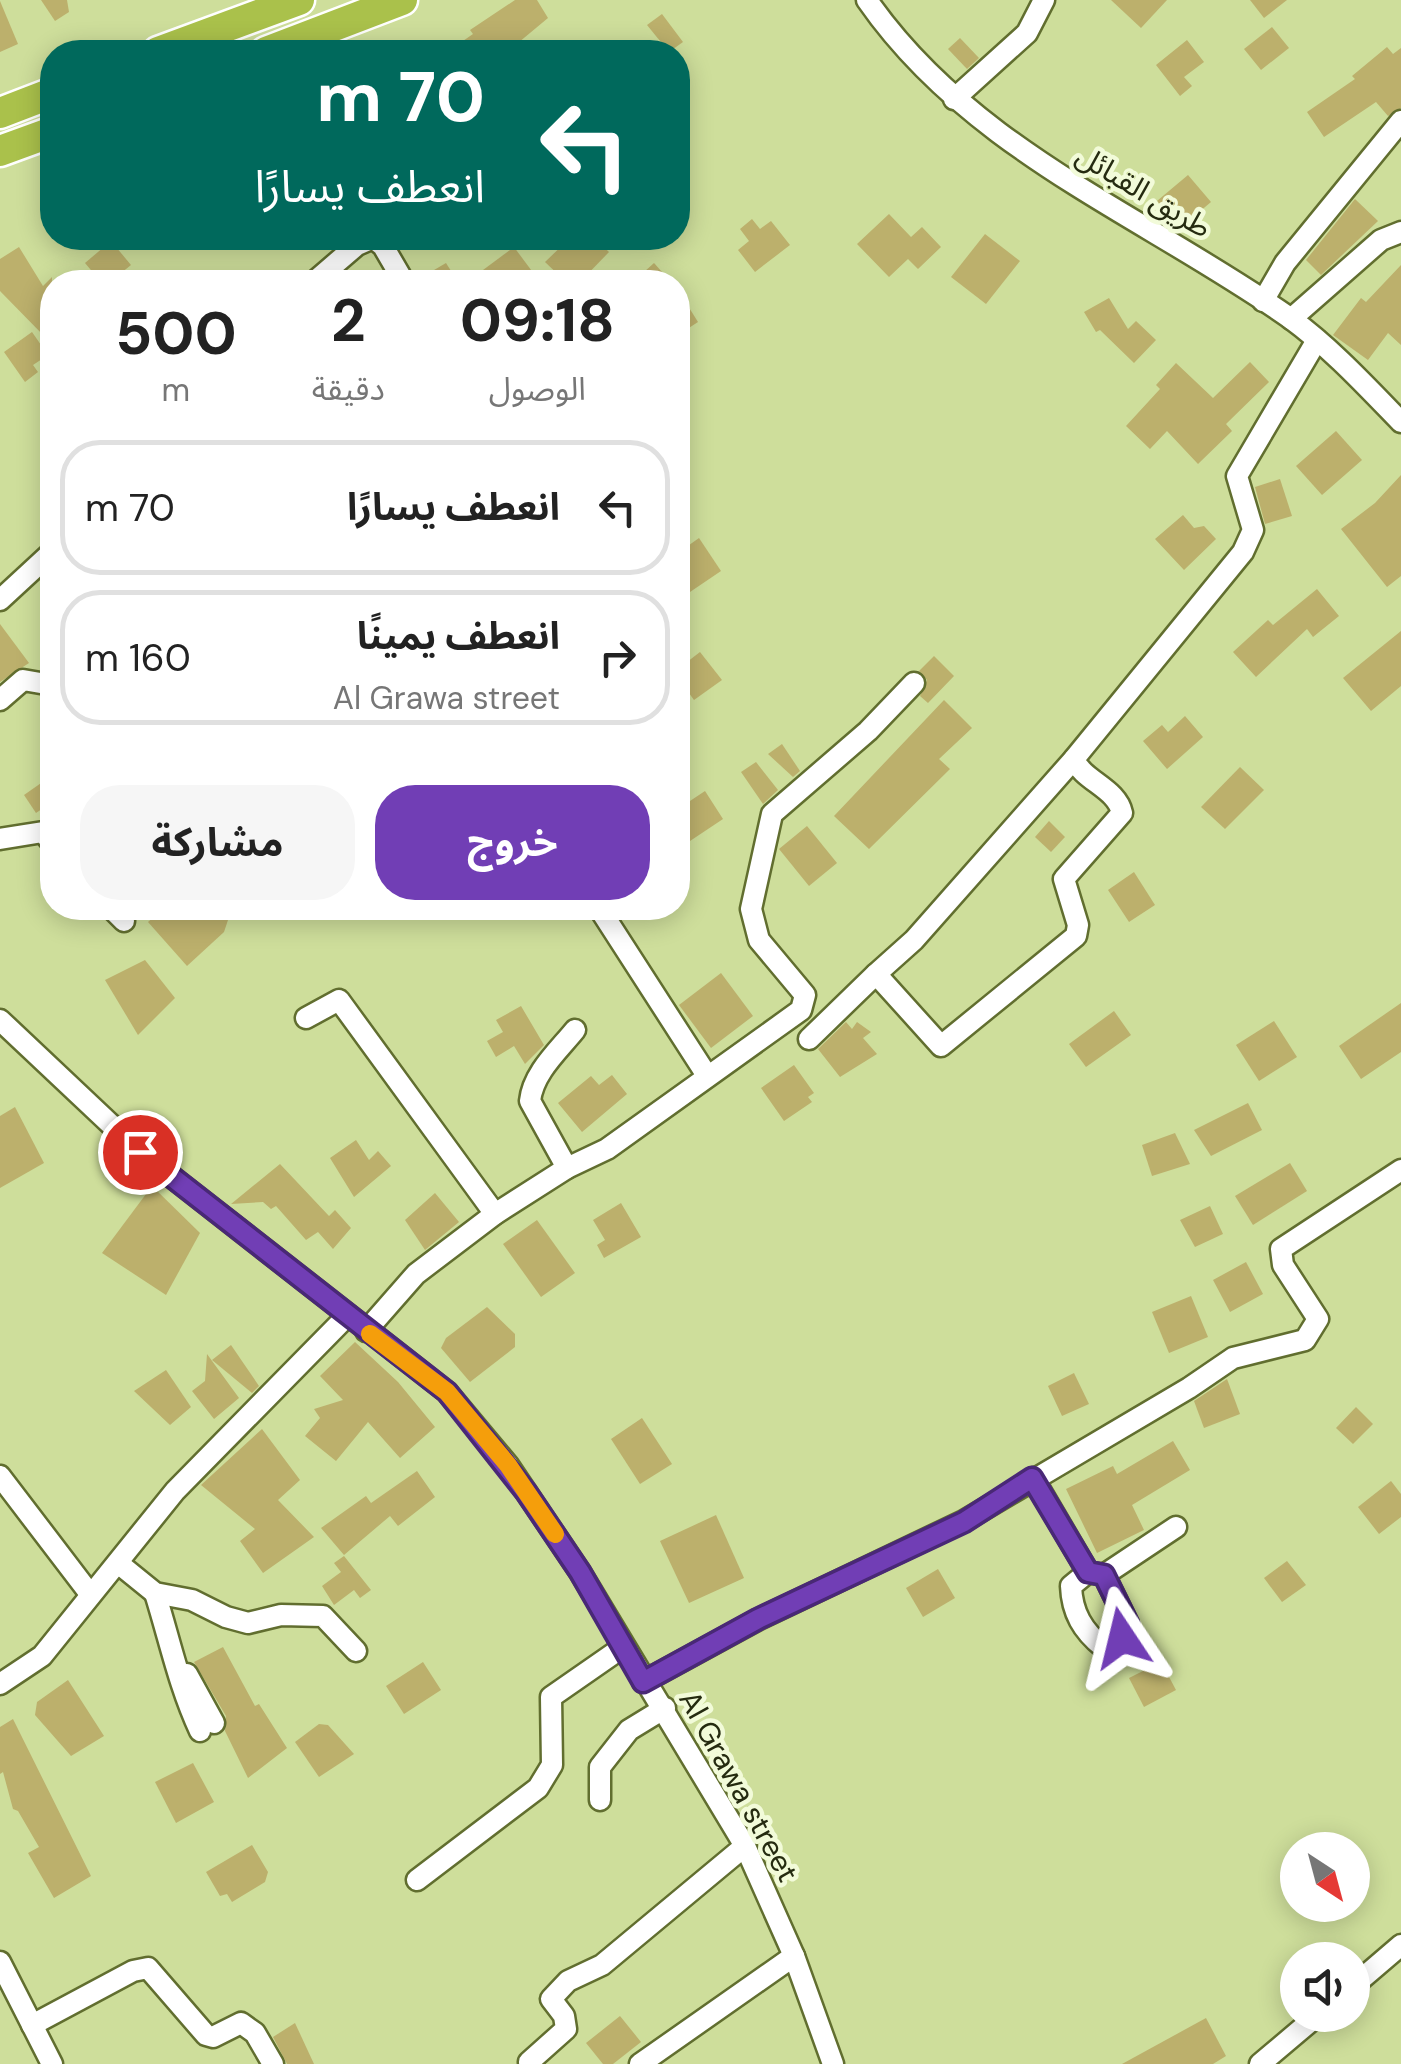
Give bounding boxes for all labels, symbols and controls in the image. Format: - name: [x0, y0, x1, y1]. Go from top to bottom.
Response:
- text: 70 m: [316, 52, 485, 143]
- icon: left: [520, 80, 650, 210]
- street label: طريق القبائل: [1069, 135, 1219, 247]
- text: انعطف يسارًا: [255, 157, 485, 216]
- text: 2: [331, 281, 366, 360]
- text: 09:18: [460, 281, 615, 360]
- text: 500: [115, 294, 237, 373]
- text: دقيقة: [312, 368, 385, 410]
- text: الوصول: [489, 368, 586, 410]
- text: m: [162, 369, 190, 411]
- icon: left: [590, 480, 645, 535]
- text: انعطف يسارًا: [347, 482, 560, 532]
- text: 70 m: [85, 483, 175, 533]
- text: انعطف يمينًا: [357, 611, 560, 661]
- icon: right: [590, 630, 645, 685]
- text: 160 m: [85, 633, 191, 683]
- text: Al Grawa street: [333, 677, 560, 719]
- button: مشاركة: [80, 785, 355, 900]
- button: خروج: [375, 785, 650, 900]
- pin: [98, 1110, 183, 1195]
- icon: arrive: [113, 1125, 168, 1180]
- position arrow: [1070, 1586, 1174, 1690]
- street label: Al Grawa street: [670, 1683, 808, 1889]
- north arrow: [1280, 1832, 1370, 1922]
- map controls: [1280, 1832, 1370, 2032]
- button: sound: [1280, 1942, 1370, 2032]

